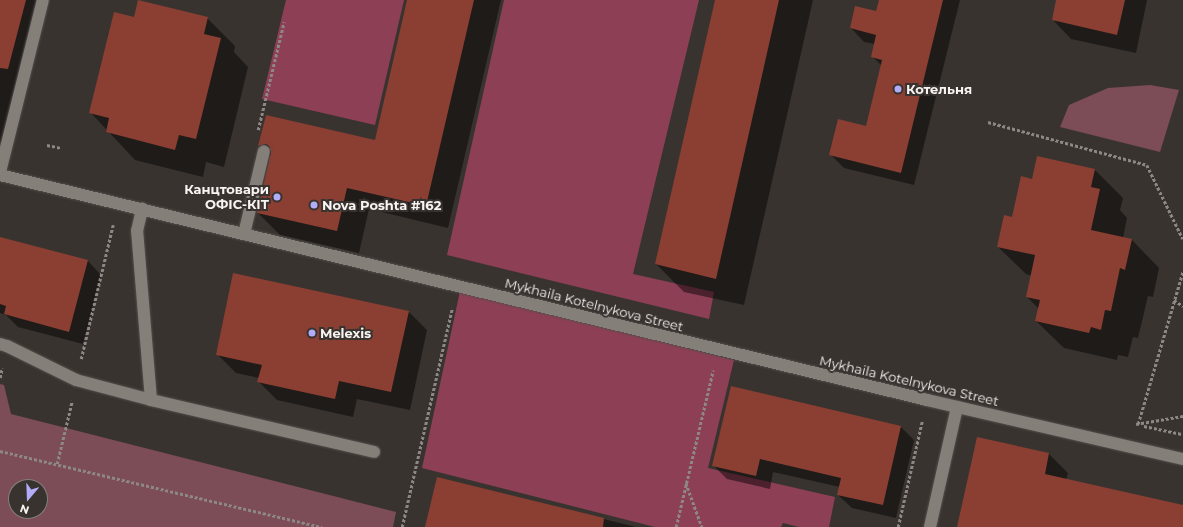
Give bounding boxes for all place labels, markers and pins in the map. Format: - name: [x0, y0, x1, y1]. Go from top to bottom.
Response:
- place label: Котельня: [906, 81, 972, 97]
- marker: Котельня: [893, 84, 903, 94]
- place label: Канцтовари ОФІС-КІТ: [184, 182, 269, 213]
- marker: Канцтовари ОФІС-КІТ: [272, 192, 282, 202]
- place label: Nova Poshta #162: [322, 197, 441, 213]
- marker: Nova Poshta #162: [309, 200, 319, 210]
- place label: Melexis: [320, 325, 371, 341]
- marker: Melexis: [307, 328, 317, 338]

